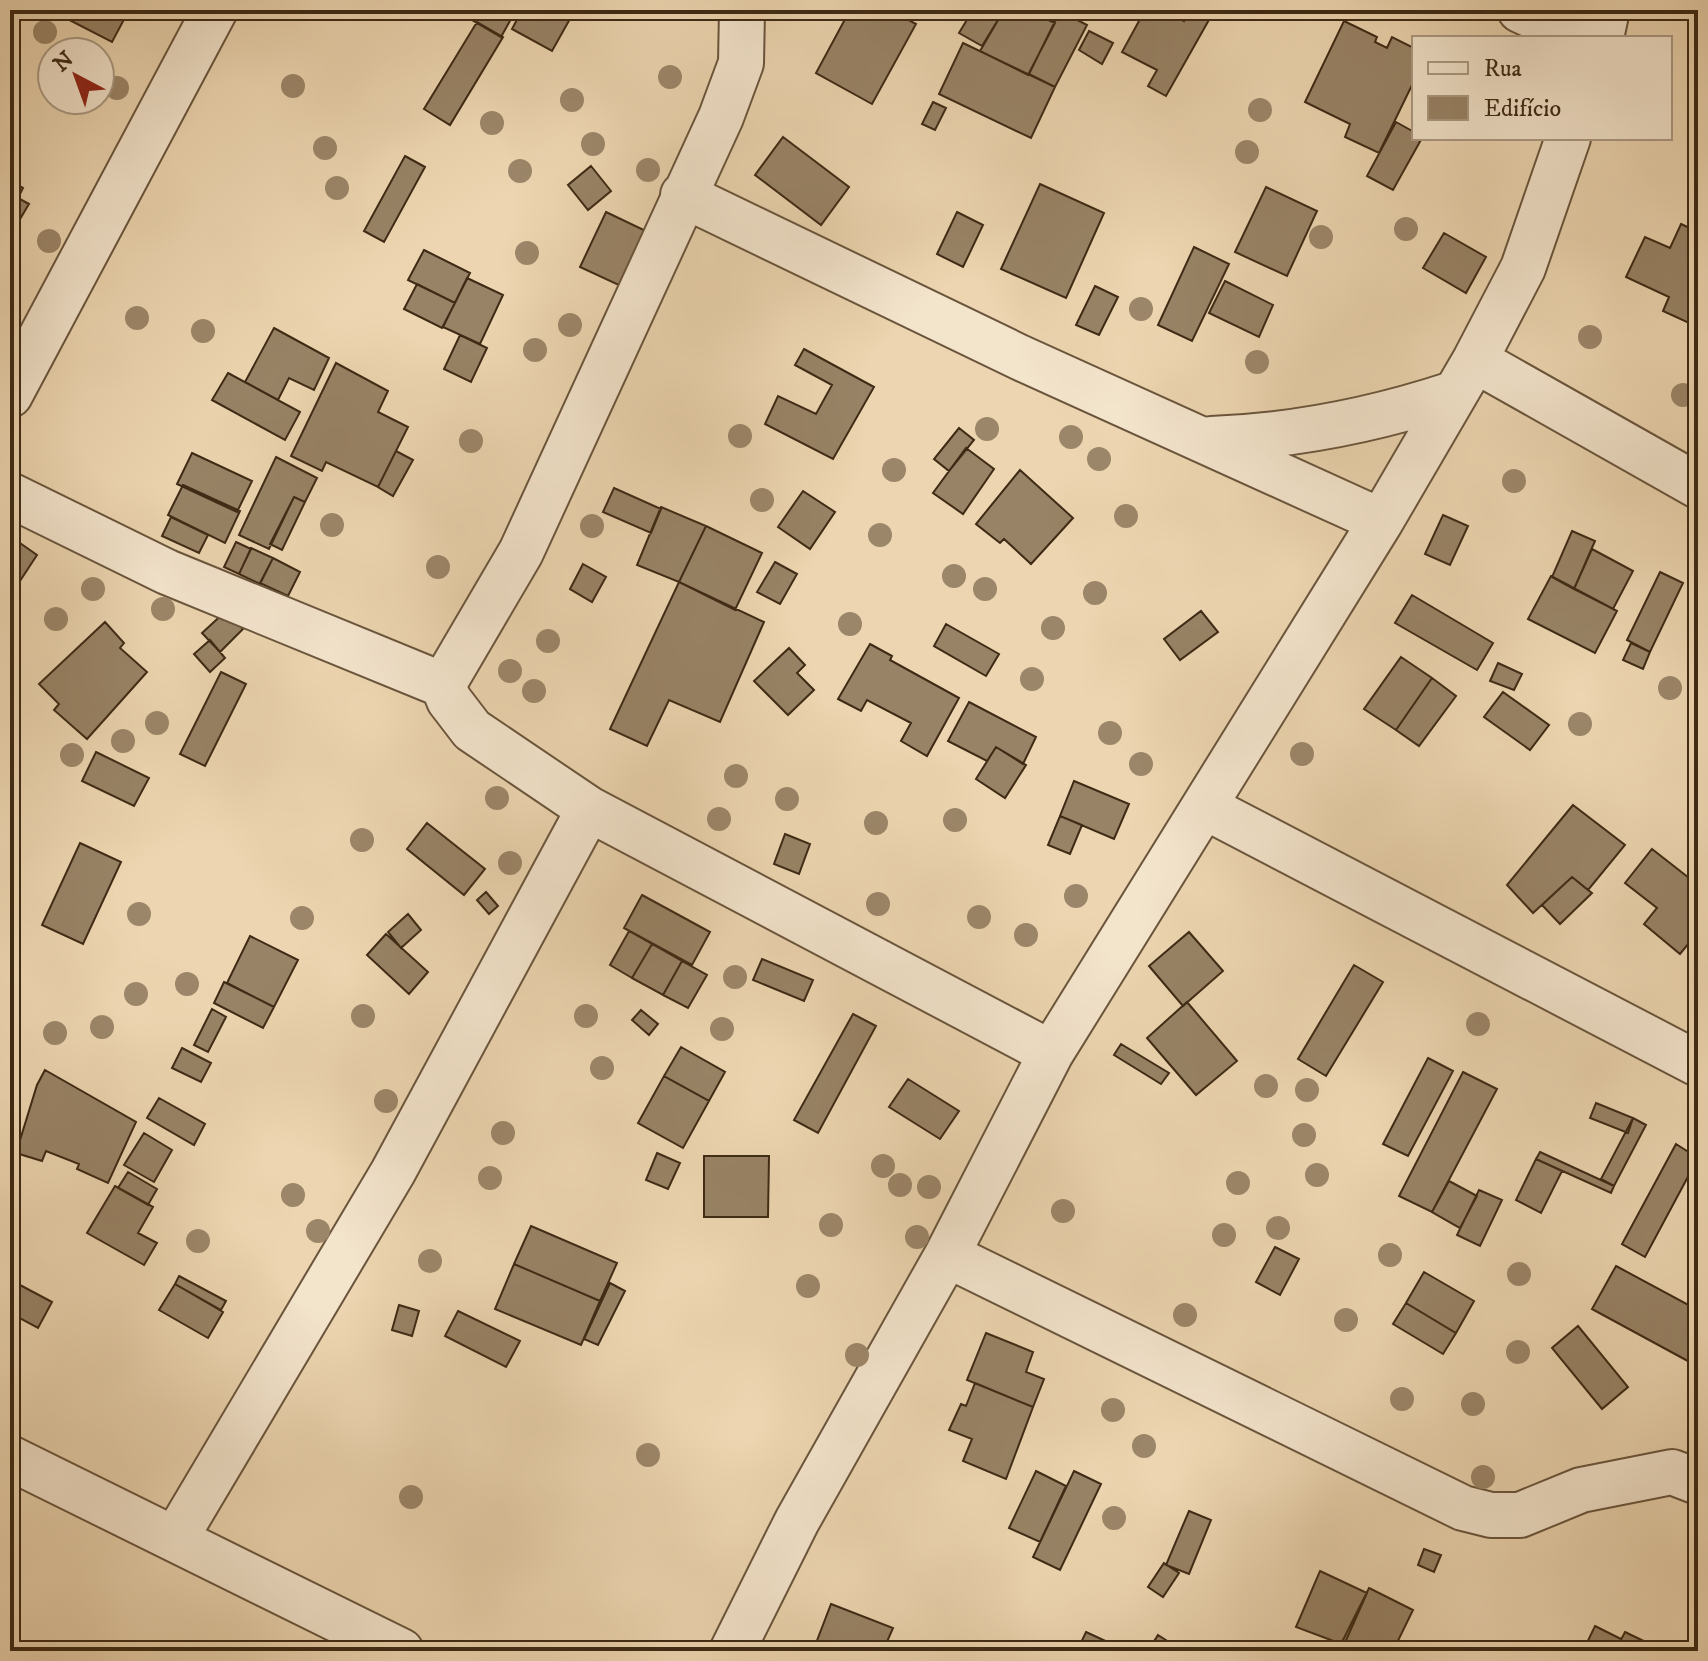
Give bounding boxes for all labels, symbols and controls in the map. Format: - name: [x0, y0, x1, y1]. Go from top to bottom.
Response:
- north arrow: [36, 36, 116, 116]
- legend: [1412, 36, 1672, 140]
- text: N: [48, 46, 80, 78]
- text: Rua: [1484, 54, 1523, 84]
- text: Edifício: [1484, 94, 1561, 124]

